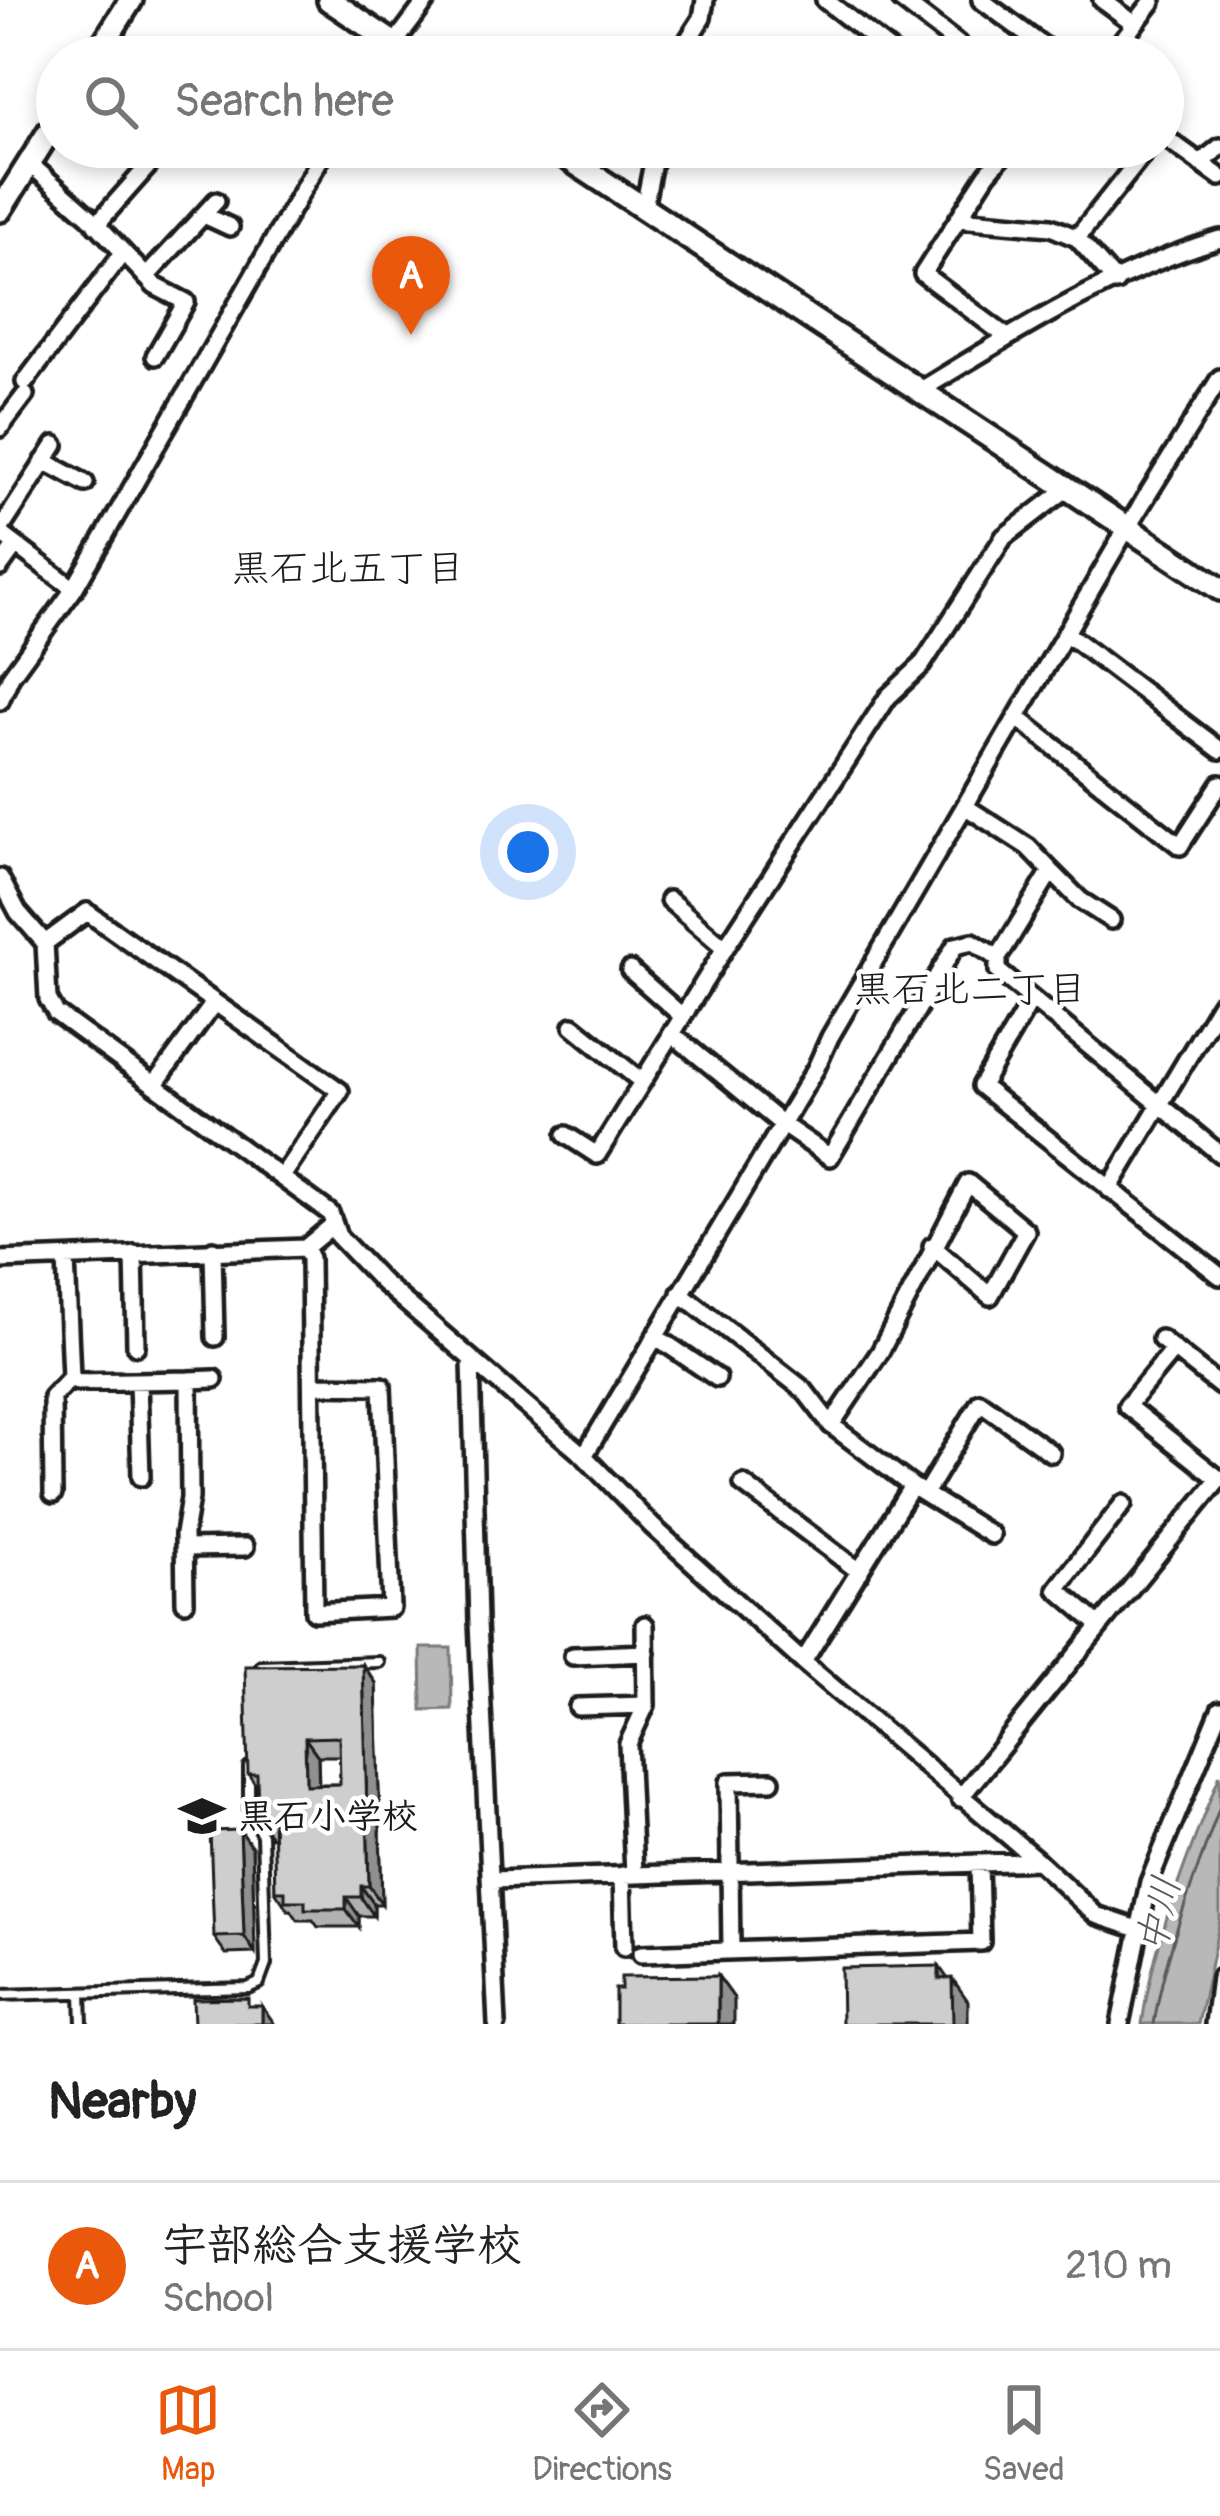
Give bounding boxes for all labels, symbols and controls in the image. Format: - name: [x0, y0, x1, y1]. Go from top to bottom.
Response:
- search box: [36, 36, 1184, 168]
- icon: search: [78, 69, 144, 135]
- text: Search here: [174, 74, 394, 130]
- pin: A: [372, 236, 450, 335]
- district label: 黒石北五丁目: [231, 544, 465, 593]
- your location: [498, 822, 558, 882]
- district label: 黒石北二丁目: [853, 965, 1087, 1014]
- school or university icon: 黒石小学校: [177, 1791, 227, 1841]
- place label: 黒石小学校: [238, 1794, 418, 1839]
- water label: 中川: [1126, 1871, 1192, 1959]
- text: Nearby: [48, 2070, 196, 2134]
- text: 宇部総合支援学校: [162, 2218, 522, 2274]
- text: A: [74, 2241, 100, 2290]
- text: 210 m: [1065, 2241, 1172, 2290]
- text: School: [162, 2274, 274, 2323]
- tab: Map: [155, 2377, 221, 2490]
- tab: Directions: [532, 2377, 672, 2490]
- tab: Saved: [983, 2377, 1065, 2490]

